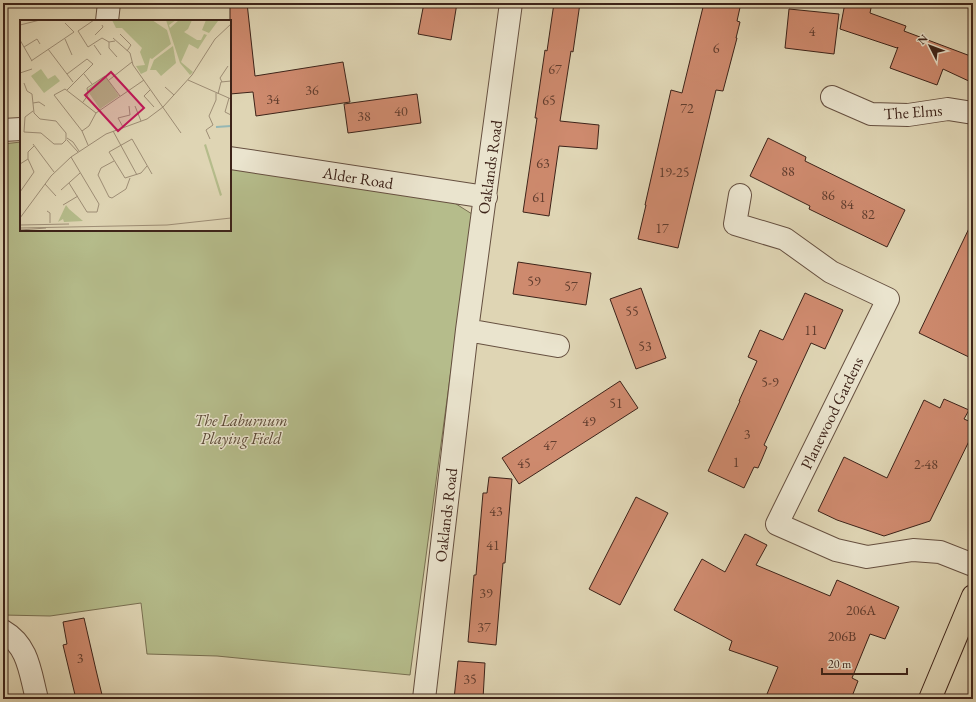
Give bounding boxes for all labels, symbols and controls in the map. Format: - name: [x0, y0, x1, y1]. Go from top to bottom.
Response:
- inset map: [20, 20, 231, 231]
- house number: 4: [809, 22, 816, 40]
- north arrow: [910, 26, 950, 66]
- text: N: [914, 31, 931, 47]
- house number: 6: [713, 39, 720, 57]
- house number: 67: [548, 60, 562, 78]
- house number: 36: [305, 81, 319, 99]
- house number: 34: [266, 90, 280, 108]
- house number: 65: [542, 91, 556, 109]
- house number: 72: [680, 99, 694, 117]
- street label: The Elms: [883, 99, 943, 125]
- house number: 40: [394, 102, 408, 120]
- house number: 38: [357, 107, 371, 125]
- street label: Oaklands Road: [473, 118, 507, 215]
- house number: 63: [536, 154, 550, 172]
- street label: Alder Road: [320, 162, 396, 194]
- house number: 88: [781, 162, 795, 180]
- house number: 19-25: [659, 163, 689, 181]
- house number: 86: [821, 186, 835, 204]
- house number: 61: [532, 188, 546, 206]
- house number: 84: [840, 195, 854, 213]
- house number: 82: [861, 205, 875, 223]
- house number: 17: [655, 219, 669, 237]
- house number: 59: [527, 272, 541, 290]
- house number: 57: [564, 277, 578, 295]
- house number: 55: [625, 302, 639, 320]
- house number: 11: [804, 321, 818, 339]
- house number: 53: [638, 337, 652, 355]
- street label: Planewood Gardens: [796, 353, 868, 473]
- house number: 5-9: [761, 373, 779, 391]
- house number: 51: [609, 394, 623, 412]
- park label: The Laburnum Playing Field: [194, 410, 288, 449]
- house number: 49: [582, 412, 596, 430]
- house number: 3: [744, 425, 751, 443]
- house number: 47: [543, 436, 557, 454]
- house number: 1: [733, 453, 739, 471]
- house number: 45: [517, 454, 531, 472]
- house number: 2-48: [914, 455, 938, 473]
- street label: Oaklands Road: [430, 466, 462, 563]
- house number: 43: [489, 502, 503, 520]
- house number: 41: [486, 536, 500, 554]
- house number: 39: [479, 584, 493, 602]
- house number: 206A: [846, 601, 876, 619]
- house number: 37: [477, 618, 491, 636]
- house number: 206B: [828, 627, 856, 645]
- house number: 3: [77, 649, 84, 667]
- scale bar: [822, 650, 907, 676]
- text: 20 m: [828, 656, 852, 672]
- house number: 35: [463, 670, 477, 688]

